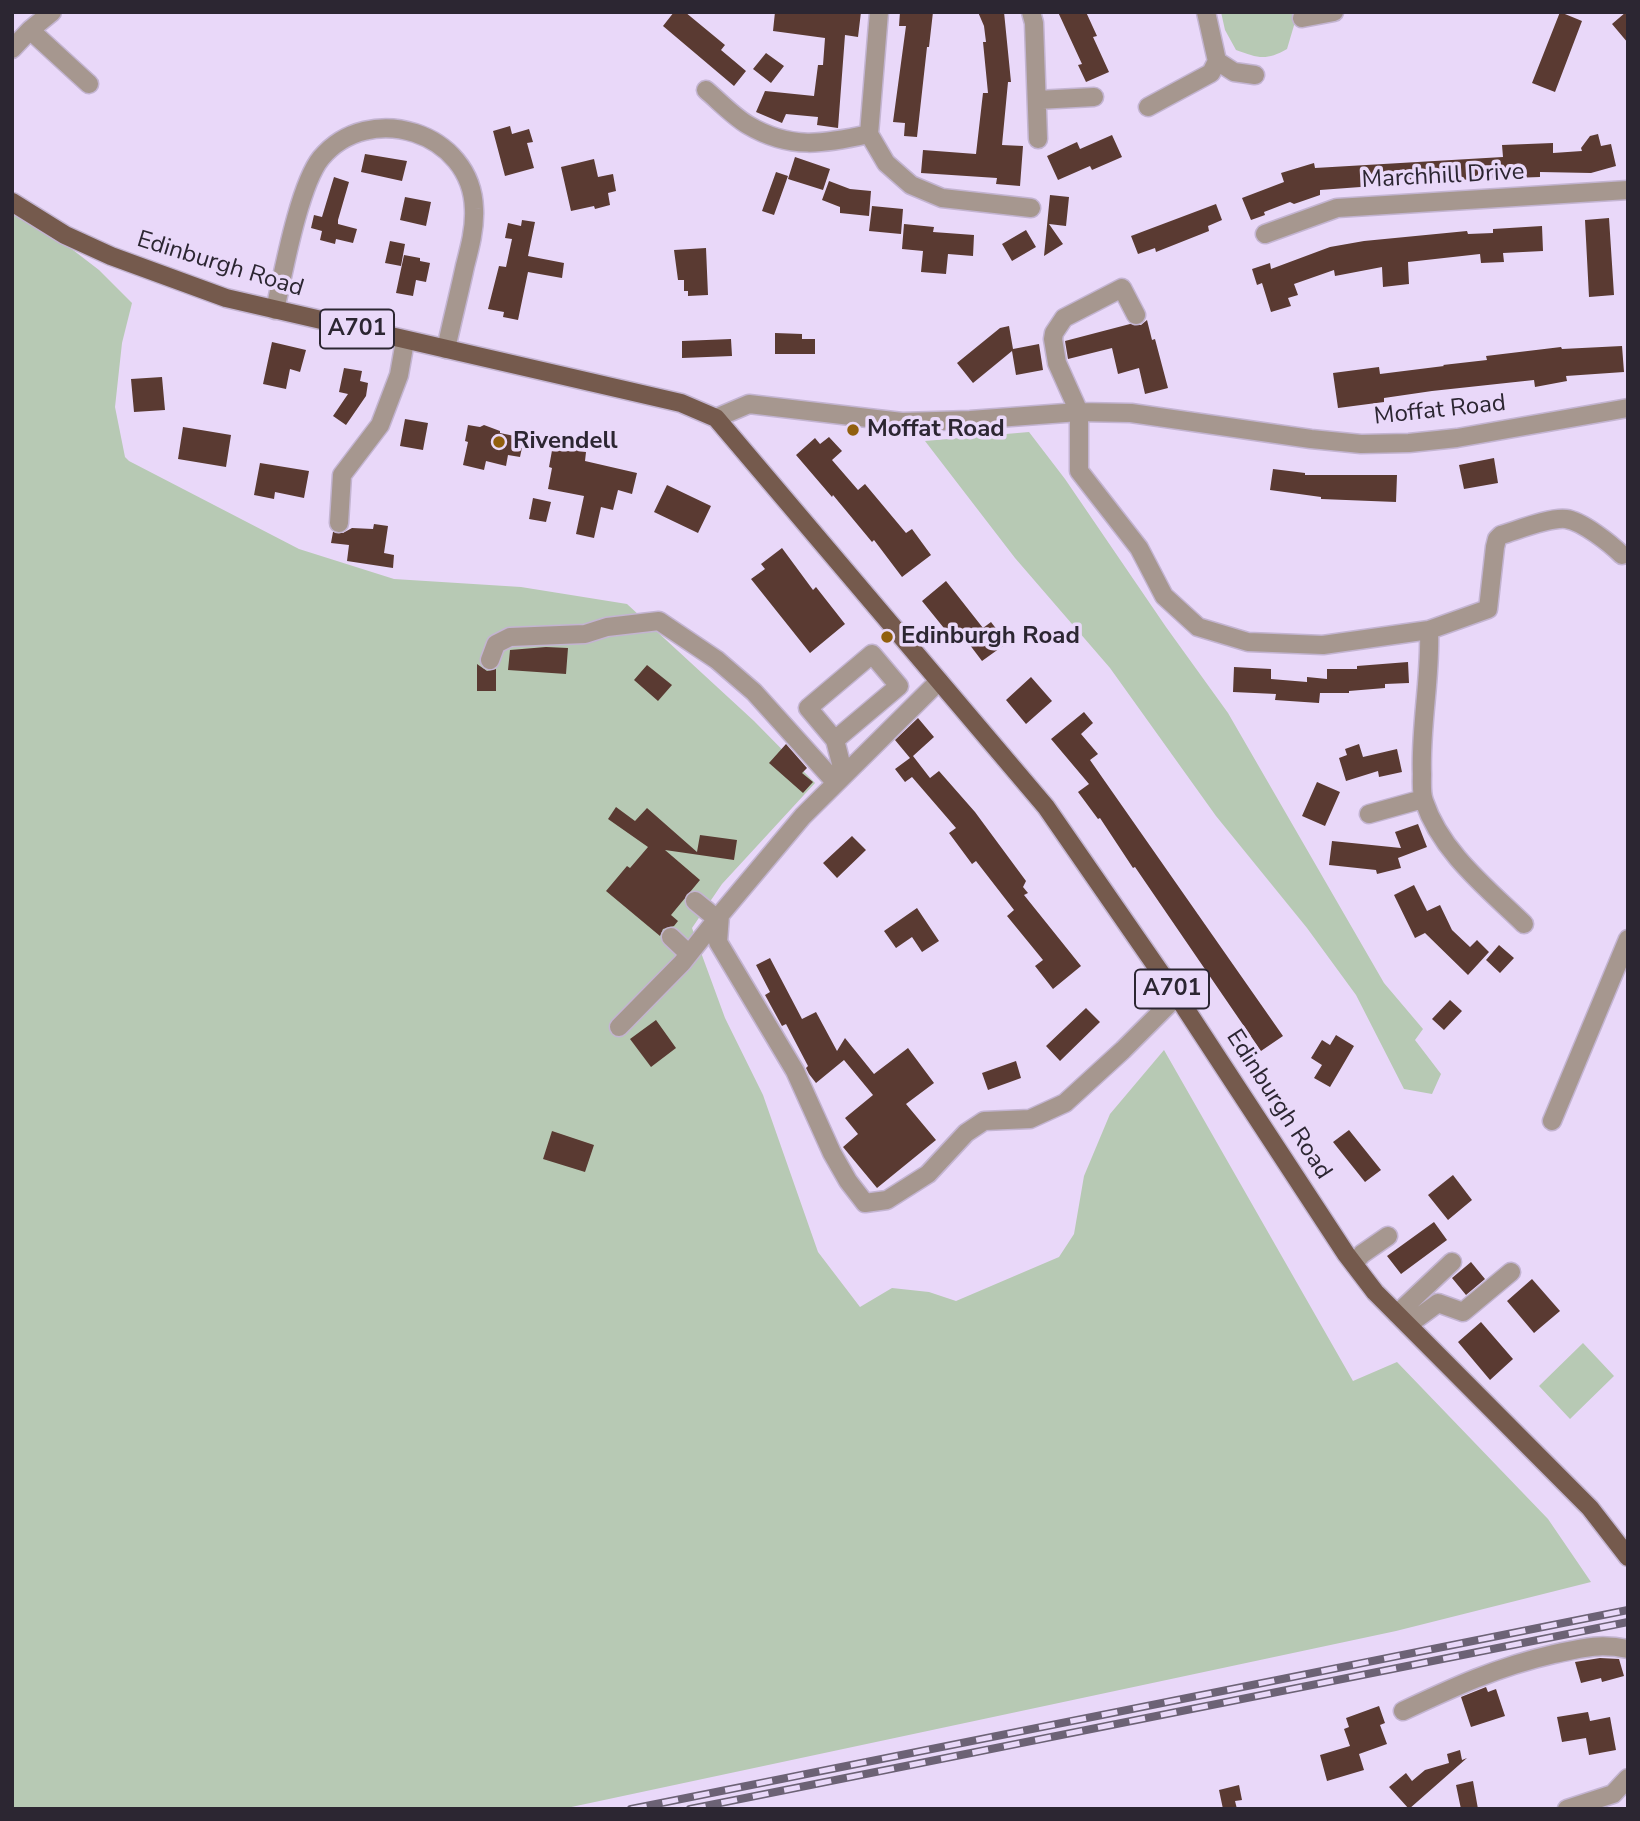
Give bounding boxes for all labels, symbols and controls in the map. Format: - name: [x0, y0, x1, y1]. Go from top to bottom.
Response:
- street label: Marchhill Drive: [1361, 158, 1525, 196]
- street label: Edinburgh Road: [133, 226, 307, 304]
- road number: A701: [320, 310, 394, 348]
- street label: Moffat Road: [1373, 390, 1507, 432]
- place label: Moffat Road: [867, 416, 1005, 444]
- marker: Moffat Road: [845, 422, 861, 438]
- place label: Rivendell: [513, 428, 618, 456]
- marker: Rivendell: [491, 434, 507, 450]
- place label: Edinburgh Road: [901, 623, 1080, 651]
- marker: Edinburgh Road: [879, 629, 895, 645]
- road number: A701: [1135, 970, 1209, 1008]
- street label: Edinburgh Road: [1219, 1025, 1337, 1185]

